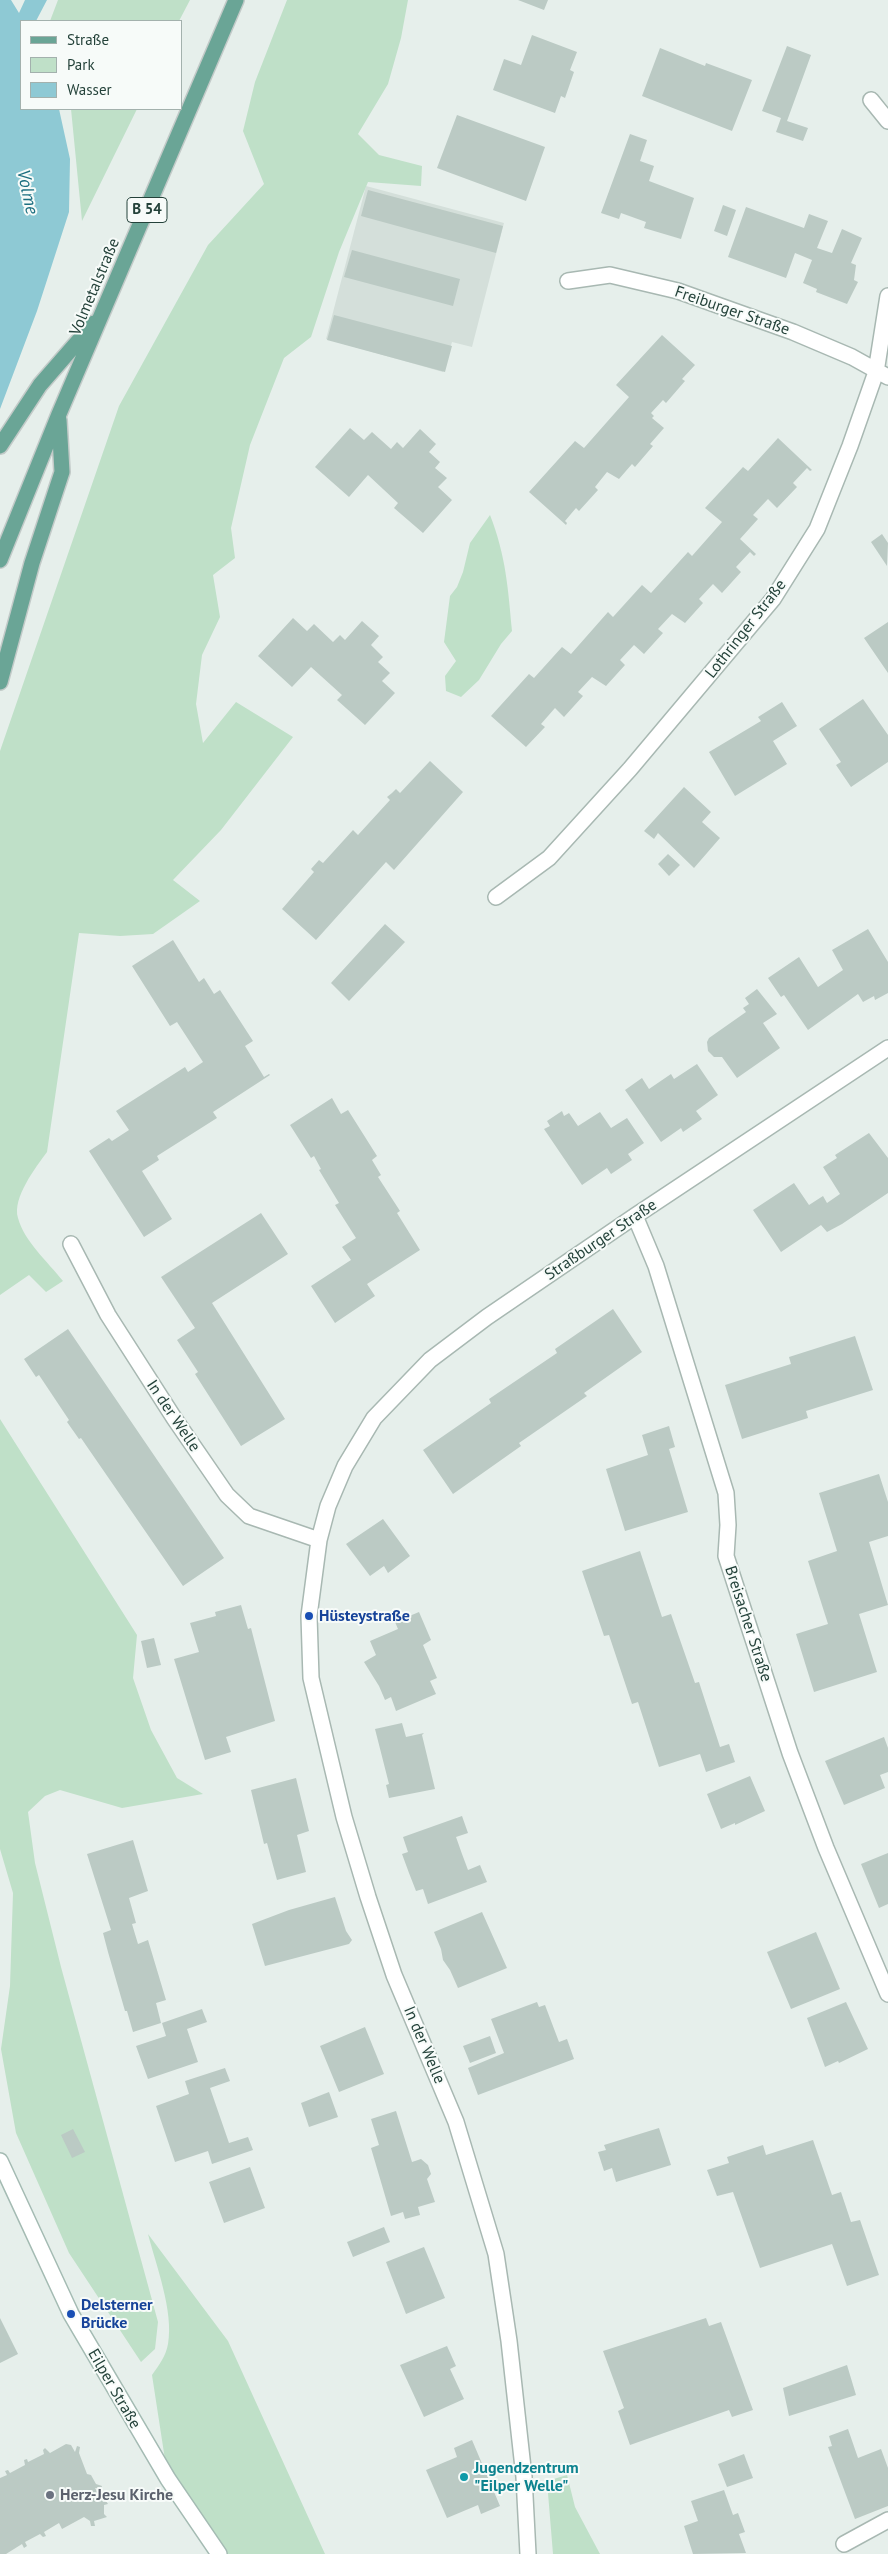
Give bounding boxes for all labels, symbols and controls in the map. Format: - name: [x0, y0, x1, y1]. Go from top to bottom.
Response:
- legend: [20, 20, 182, 110]
- text: Straße: [67, 30, 109, 49]
- text: Park: [67, 55, 95, 74]
- text: Wasser: [67, 80, 112, 99]
- water label: Volme: [12, 168, 42, 216]
- road number: B 54: [127, 198, 167, 222]
- street label: Volmetalstraße: [66, 236, 124, 338]
- street label: Freiburger Straße: [672, 282, 792, 340]
- street label: Lothringer Straße: [702, 576, 790, 682]
- street label: Straßburger Straße: [541, 1195, 661, 1285]
- street label: In der Welle: [142, 1377, 204, 1455]
- street label: Breisacher Straße: [720, 1564, 776, 1684]
- place label: Hüsteystraße: [319, 1606, 410, 1626]
- marker: Hüsteystraße: [303, 1610, 315, 1622]
- street label: In der Welle: [399, 2003, 449, 2087]
- place label: Delsterner Brücke: [81, 2295, 153, 2333]
- marker: Delsterner Brücke: [65, 2308, 77, 2320]
- street label: Eilper Straße: [83, 2346, 145, 2432]
- place label: Jugendzentrum "Eilper Welle": [474, 2458, 579, 2496]
- marker: Jugendzentrum "Eilper Welle": [458, 2471, 470, 2483]
- place label: Herz-Jesu Kirche: [60, 2485, 173, 2505]
- marker: Herz-Jesu Kirche: [44, 2489, 56, 2501]

